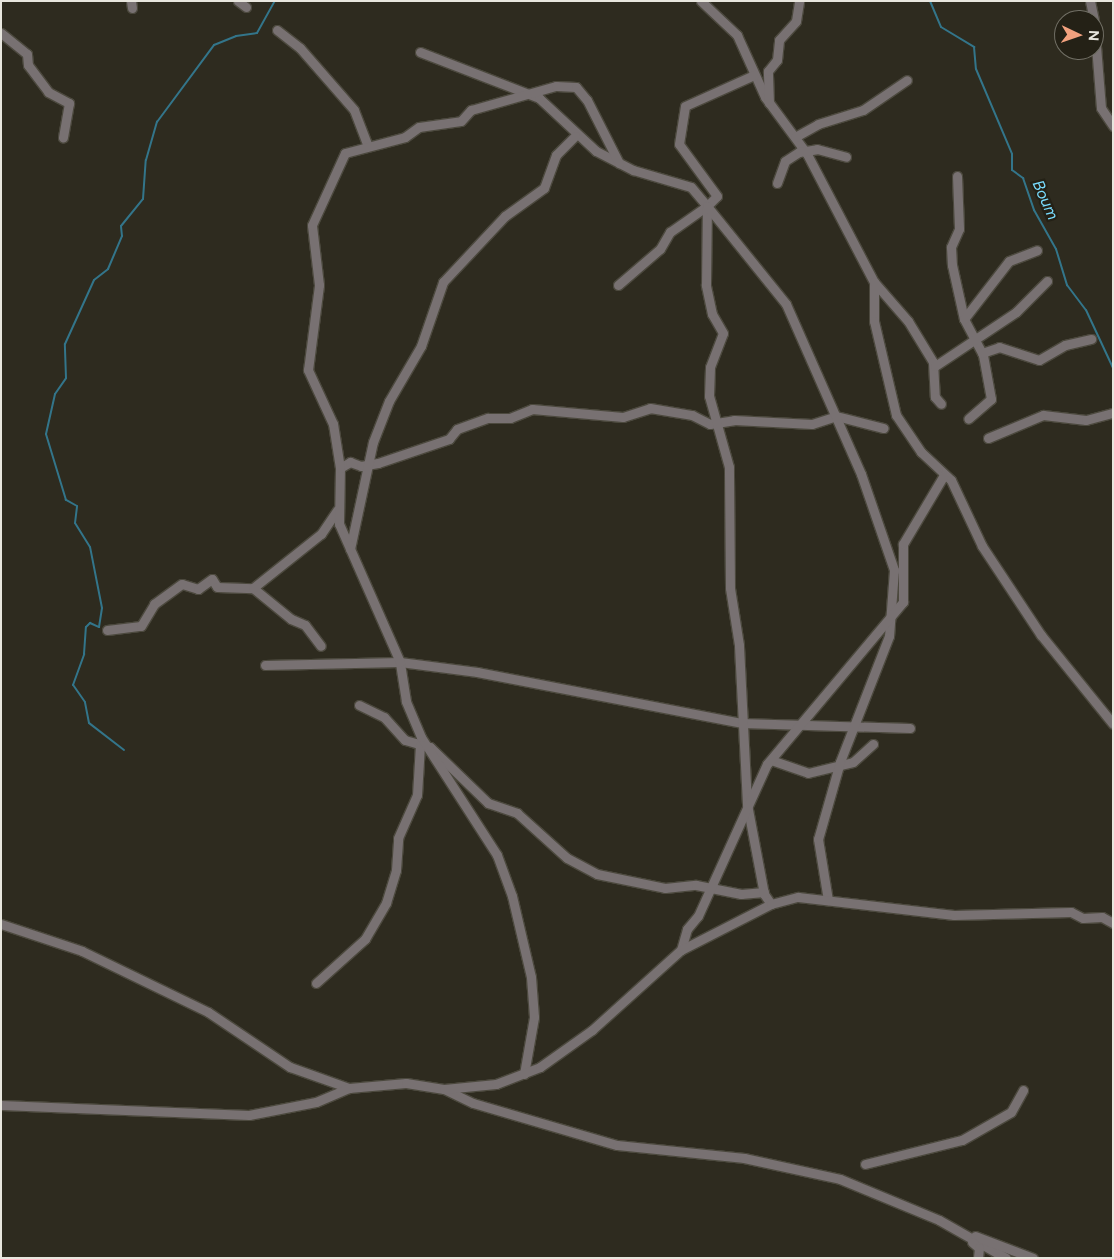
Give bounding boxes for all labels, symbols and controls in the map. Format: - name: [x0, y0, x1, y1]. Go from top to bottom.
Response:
- north arrow: [1054, 10, 1104, 60]
- text: N: [1085, 30, 1102, 42]
- water label: Boum: [1028, 177, 1062, 223]

